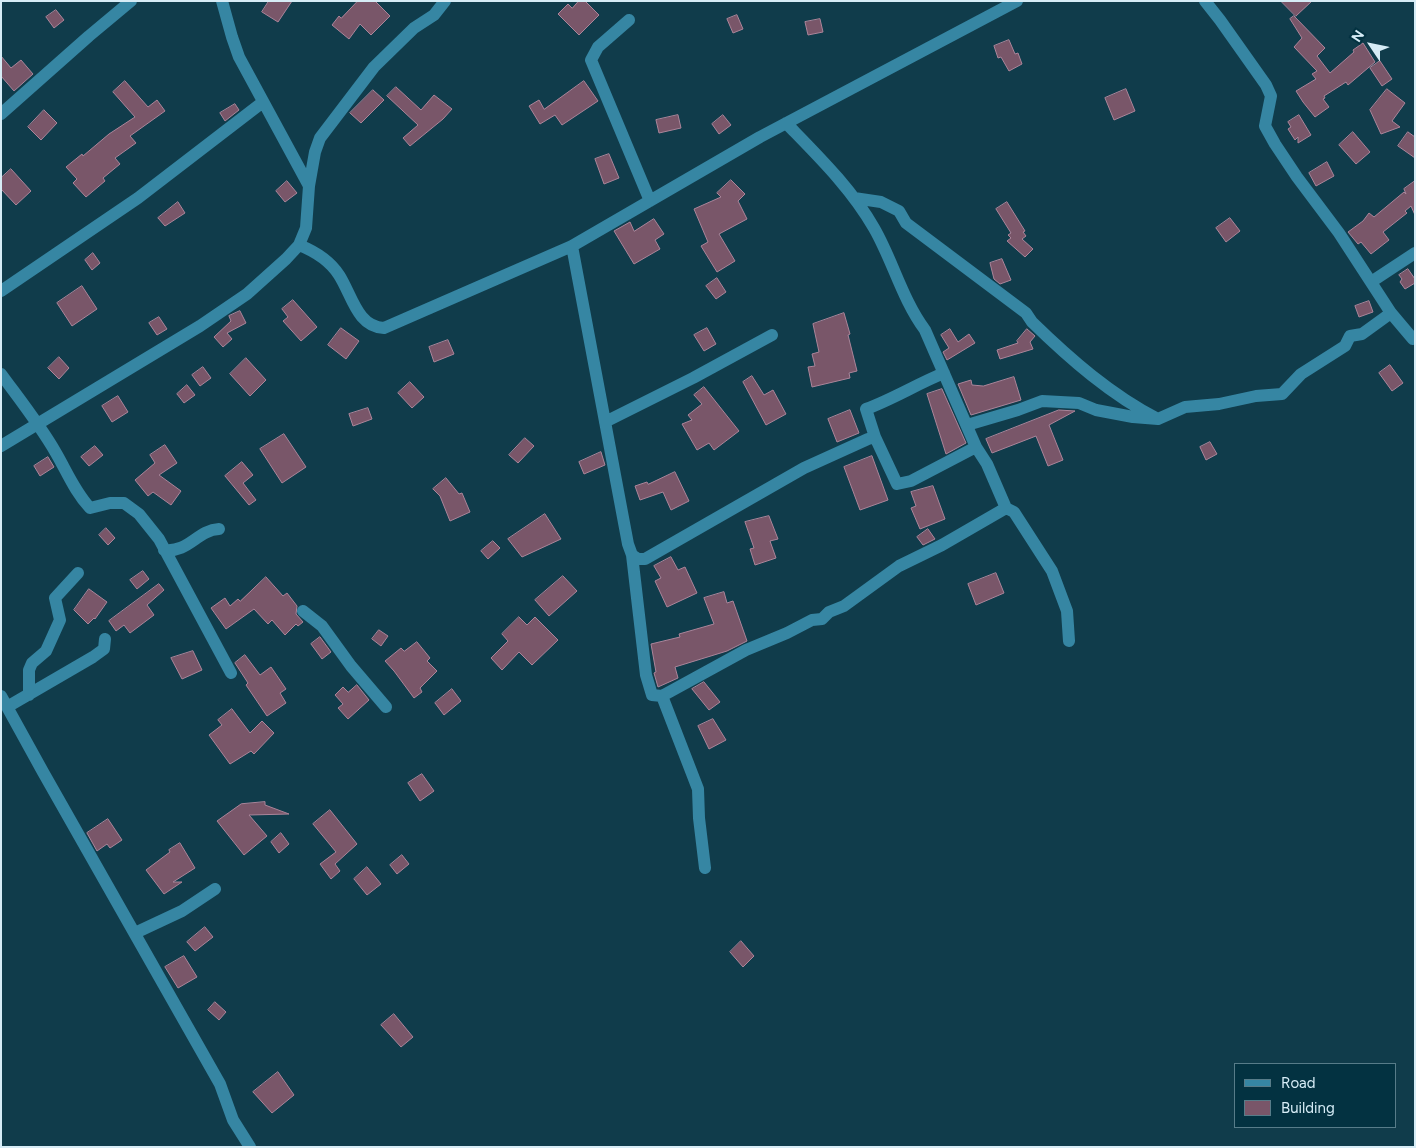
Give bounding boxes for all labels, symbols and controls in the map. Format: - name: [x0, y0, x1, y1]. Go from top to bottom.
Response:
- north arrow: [1346, 20, 1396, 70]
- text: N: [1348, 27, 1368, 46]
- legend: [1234, 1063, 1396, 1128]
- text: Road: [1281, 1074, 1316, 1092]
- text: Building: [1281, 1099, 1335, 1117]

